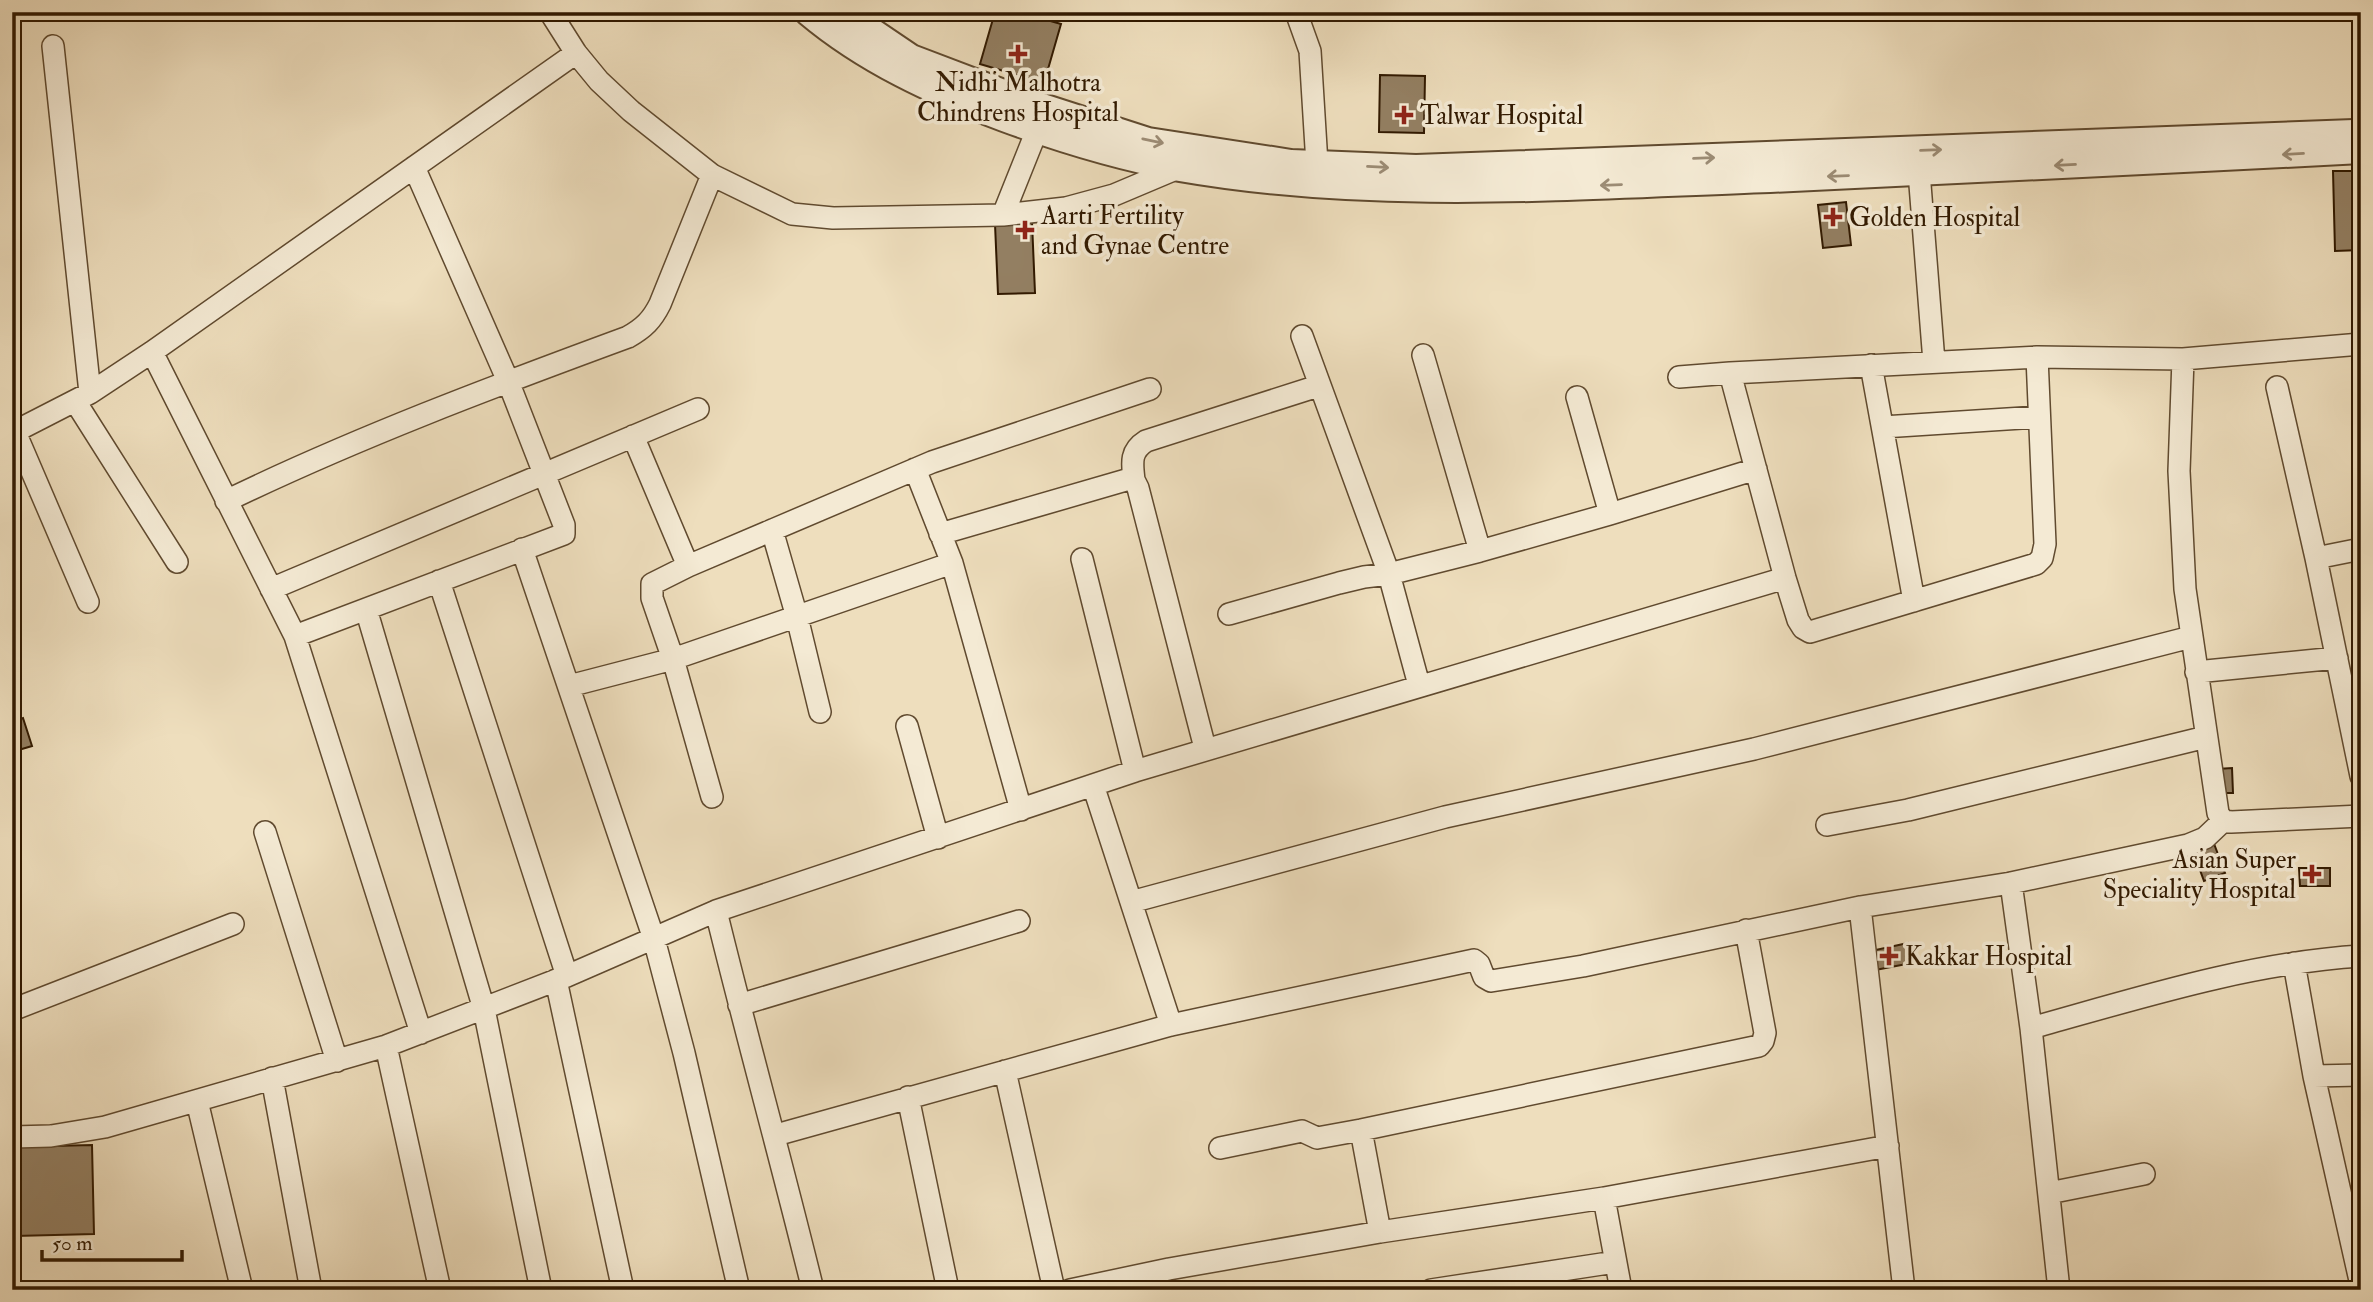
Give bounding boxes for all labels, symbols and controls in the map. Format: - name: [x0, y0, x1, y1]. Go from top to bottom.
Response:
- marker: Nidhi Malhotra Chindrens Hospital: [1008, 44, 1028, 64]
- place label: Nidhi Malhotra Chindrens Hospital: [917, 67, 1119, 130]
- place label: Talwar Hospital: [1420, 100, 1584, 133]
- marker: Talwar Hospital: [1394, 105, 1414, 125]
- one-way arrow: [1141, 135, 1164, 149]
- one-way arrow: [1919, 143, 1942, 156]
- one-way arrow: [2281, 147, 2304, 160]
- one-way arrow: [1692, 152, 1715, 165]
- one-way arrow: [2055, 159, 2077, 172]
- one-way arrow: [1366, 160, 1389, 173]
- one-way arrow: [1827, 169, 1850, 182]
- one-way arrow: [1600, 178, 1623, 192]
- place label: Aarti Fertility and Gynae Centre: [1040, 200, 1229, 262]
- place label: Golden Hospital: [1849, 202, 2021, 235]
- marker: Golden Hospital: [1823, 207, 1843, 227]
- marker: Aarti Fertility and Gynae Centre: [1015, 220, 1035, 240]
- place label: Asian Super Speciality Hospital: [2103, 844, 2296, 907]
- marker: Asian Super Speciality Hospital: [2302, 864, 2322, 884]
- place label: Kakkar Hospital: [1905, 941, 2073, 974]
- marker: Kakkar Hospital: [1879, 946, 1899, 966]
- scale bar: [42, 1218, 182, 1262]
- text: 50 m: [52, 1230, 93, 1257]

